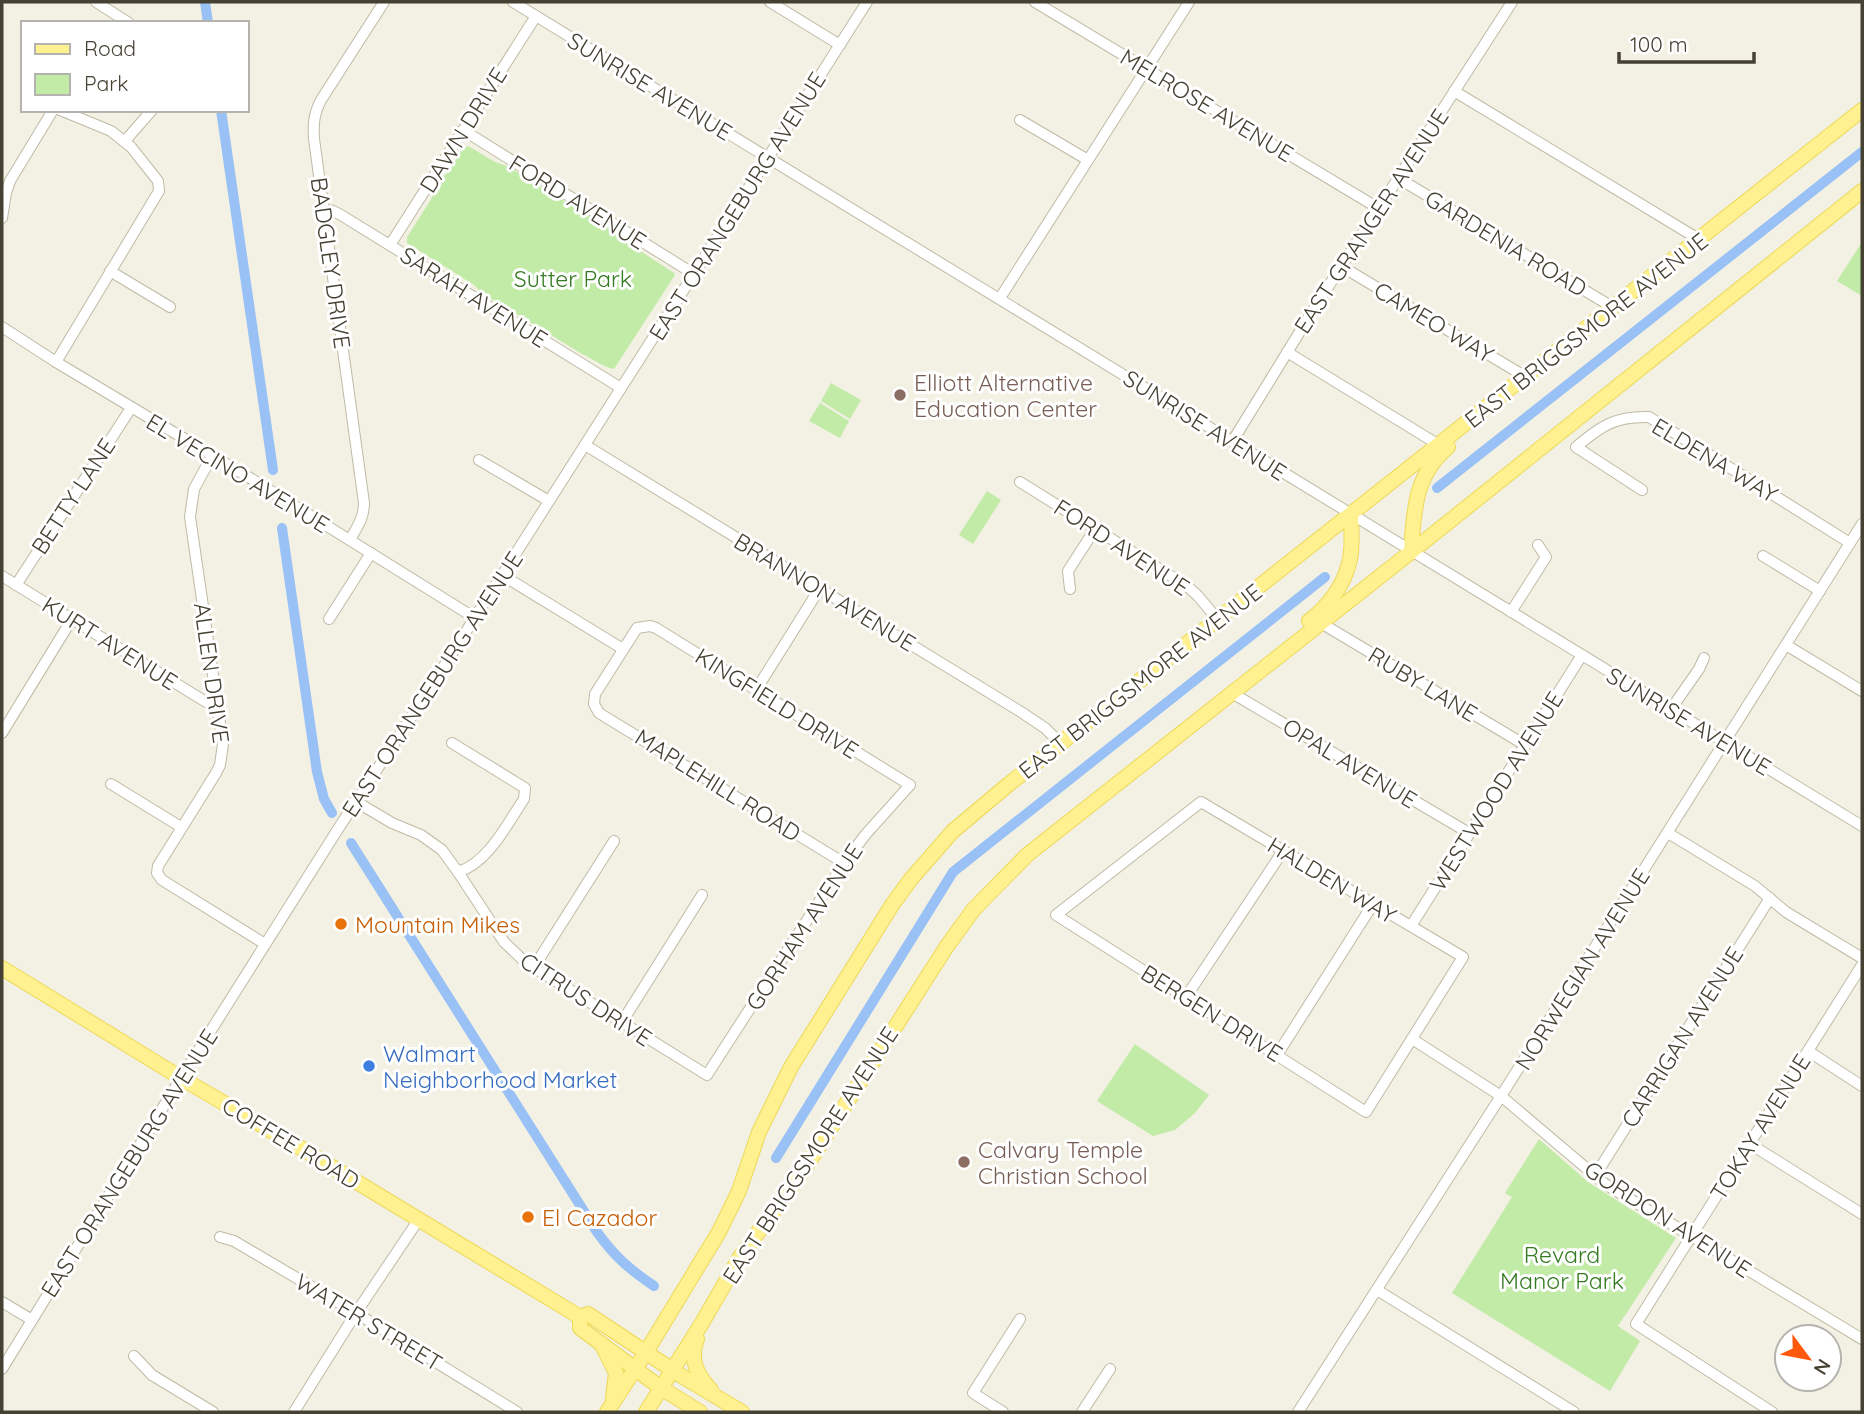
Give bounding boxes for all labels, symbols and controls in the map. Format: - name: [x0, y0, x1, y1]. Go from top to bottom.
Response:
- legend: [21, 21, 248, 112]
- scale bar: [1619, 21, 1754, 65]
- street label: SUNRISE AVENUE: [562, 25, 738, 147]
- text: 100 m: [1630, 31, 1688, 57]
- text: Road: [84, 35, 136, 61]
- street label: MELROSE AVENUE: [1115, 42, 1299, 168]
- street label: DAWN DRIVE: [413, 62, 513, 198]
- street label: EAST ORANGEBURG AVENUE: [642, 66, 832, 346]
- text: Park: [84, 70, 128, 96]
- street label: EAST GRANGER AVENUE: [1287, 103, 1455, 339]
- street label: FORD AVENUE: [504, 148, 652, 256]
- street label: BADGLEY DRIVE: [305, 175, 357, 351]
- street label: GARDENIA ROAD: [1420, 183, 1592, 303]
- street label: EAST BRIGGSMORE AVENUE: [1459, 226, 1713, 434]
- street label: SARAH AVENUE: [395, 240, 553, 354]
- park label: Sutter Park: [514, 264, 632, 293]
- street label: CAMEO WAY: [1369, 275, 1499, 369]
- street label: SUNRISE AVENUE: [1118, 363, 1292, 487]
- place label: Elliott Alternative Education Center: [914, 368, 1097, 423]
- marker: Elliott Alternative Education Center: [892, 387, 908, 403]
- street label: EL VECINO AVENUE: [141, 407, 335, 539]
- street label: ELDENA WAY: [1647, 411, 1783, 509]
- street label: BETTY LANE: [25, 432, 121, 560]
- street label: FORD AVENUE: [1049, 492, 1195, 602]
- street label: BRANNON AVENUE: [729, 526, 921, 658]
- street label: EAST ORANGEBURG AVENUE: [335, 546, 529, 822]
- street label: EAST BRIGGSMORE AVENUE: [1013, 577, 1267, 785]
- street label: KURT AVENUE: [37, 590, 183, 696]
- street label: ALLEN DRIVE: [188, 601, 236, 745]
- street label: RUBY LANE: [1363, 640, 1483, 728]
- street label: KINGFIELD DRIVE: [690, 641, 864, 765]
- street label: SUNRISE AVENUE: [1601, 660, 1777, 782]
- street label: WESTWOOD AVENUE: [1423, 686, 1569, 896]
- street label: OPAL AVENUE: [1278, 712, 1422, 814]
- street label: MAPLEHILL ROAD: [630, 722, 806, 848]
- street label: HALDEN WAY: [1262, 830, 1402, 930]
- street label: GORHAM AVENUE: [739, 838, 869, 1016]
- street label: NORWEGIAN AVENUE: [1508, 863, 1656, 1075]
- place label: Mountain Mikes: [355, 910, 520, 939]
- marker: Mountain Mikes: [333, 916, 349, 932]
- street label: CARRIGAN AVENUE: [1615, 941, 1749, 1133]
- street label: CITRUS DRIVE: [515, 946, 657, 1052]
- street label: BERGEN DRIVE: [1136, 958, 1288, 1068]
- street label: EAST BRIGGSMORE AVENUE: [716, 1021, 904, 1289]
- street label: EAST ORANGEBURG AVENUE: [34, 1023, 224, 1303]
- place label: Walmart Neighborhood Market: [383, 1039, 617, 1094]
- street label: TOKAY AVENUE: [1703, 1049, 1817, 1205]
- marker: Walmart Neighborhood Market: [361, 1058, 377, 1074]
- street label: COFFEE ROAD: [217, 1091, 365, 1195]
- place label: Calvary Temple Christian School: [978, 1135, 1148, 1190]
- marker: Calvary Temple Christian School: [956, 1154, 972, 1170]
- street label: GORDON AVENUE: [1579, 1154, 1757, 1284]
- place label: El Cazador: [542, 1203, 657, 1232]
- marker: El Cazador: [520, 1209, 536, 1225]
- park label: Revard Manor Park: [1500, 1240, 1624, 1295]
- street label: WATER STREET: [290, 1267, 448, 1377]
- north arrow: [1773, 1323, 1843, 1393]
- text: N: [1809, 1355, 1836, 1379]

